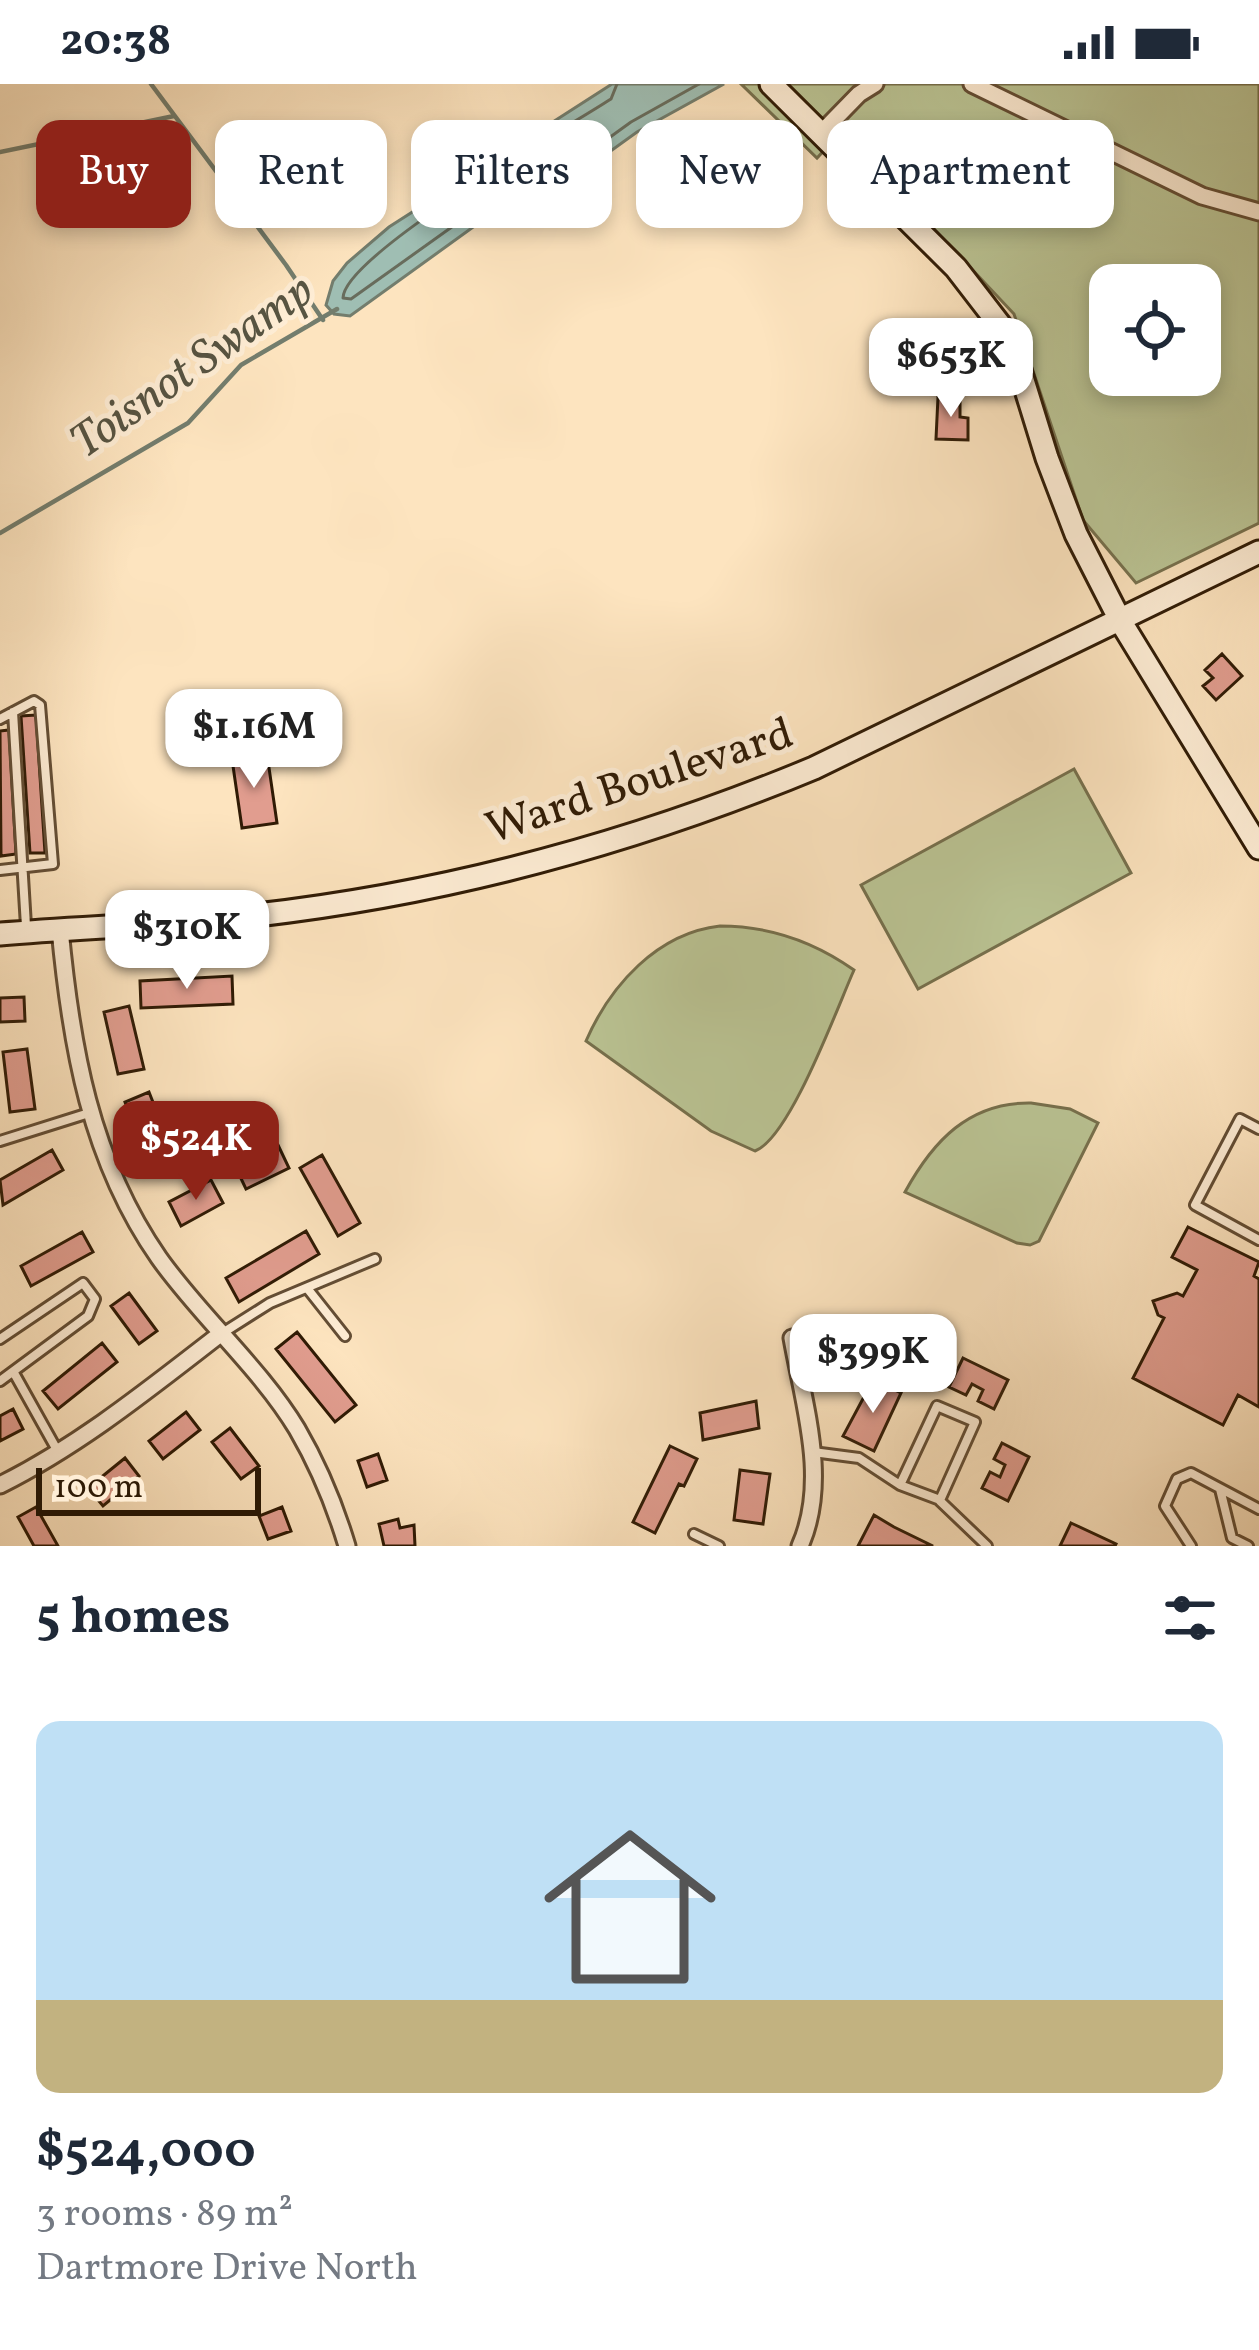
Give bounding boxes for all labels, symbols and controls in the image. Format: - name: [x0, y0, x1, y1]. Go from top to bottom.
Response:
- text: 20:38: [60, 11, 171, 74]
- chip: Buy: [36, 120, 191, 228]
- chip: Rent: [215, 120, 387, 228]
- chip: Filters: [411, 120, 612, 228]
- chip: New: [636, 120, 803, 228]
- chip: Apartment: [827, 120, 1114, 228]
- water label: Toisnot Swamp: [58, 259, 328, 477]
- map controls: [1089, 264, 1221, 396]
- button: locate: [1089, 264, 1221, 396]
- pin: $653K: [867, 318, 1035, 420]
- text: $653K: [896, 330, 1006, 384]
- pin: $1.16M: [156, 689, 352, 791]
- text: $1.16M: [192, 701, 316, 755]
- street label: Ward Boulevard: [478, 704, 802, 862]
- pin: $310K: [103, 890, 271, 992]
- text: $310K: [132, 902, 242, 956]
- pin: $524K: [112, 1101, 280, 1203]
- text: $524K: [140, 1113, 252, 1167]
- pin: $399K: [789, 1314, 957, 1416]
- text: $399K: [817, 1326, 929, 1380]
- scale bar: [36, 1462, 261, 1515]
- text: 100 m: [54, 1466, 143, 1512]
- text: 5 homes: [36, 1583, 230, 1654]
- icon: filters: [1157, 1585, 1223, 1651]
- icon: home: [522, 1799, 738, 2015]
- text: $524,000: [36, 2117, 256, 2188]
- text: 3 rooms · 89 m²: [36, 2188, 293, 2242]
- text: Dartmore Drive North: [36, 2242, 418, 2296]

